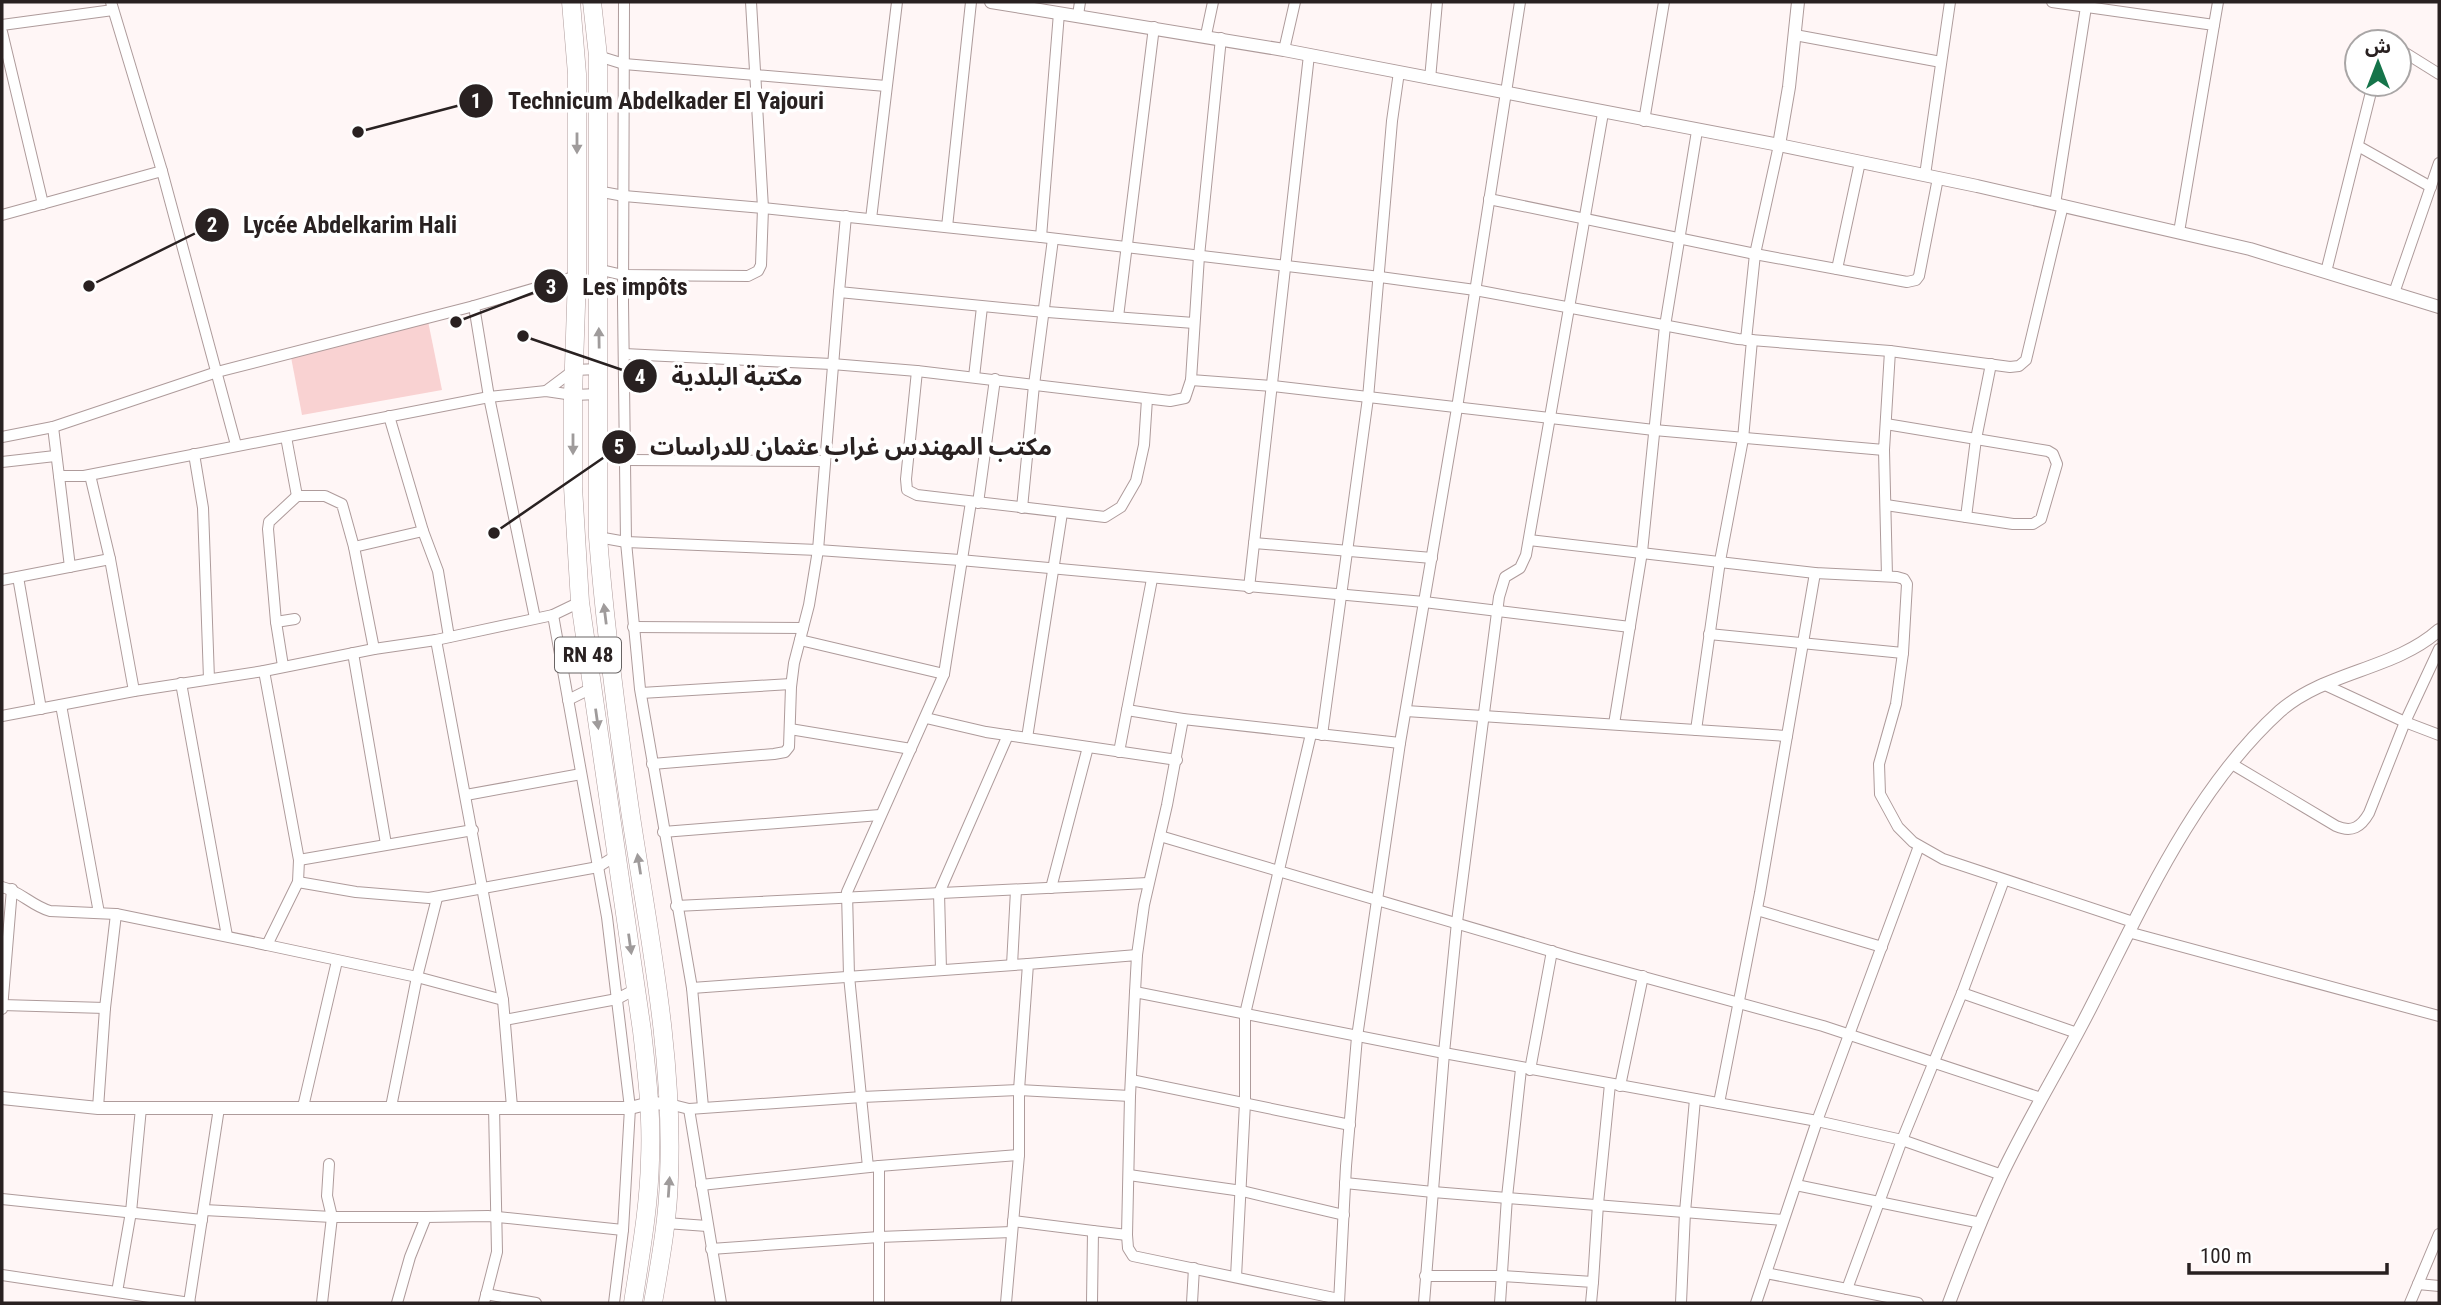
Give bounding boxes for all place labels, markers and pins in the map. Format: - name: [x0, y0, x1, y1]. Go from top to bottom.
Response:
- callout: Technicum Abdelkader El Yajouri: [459, 79, 838, 124]
- callout: Lycée Abdelkarim Hali: [194, 202, 471, 247]
- callout: Les impôts: [533, 264, 701, 309]
- callout: مكتبة البلدية: [622, 354, 816, 399]
- callout: مكتب المهندس غراب عثمان للدراسات: [601, 424, 1066, 469]

